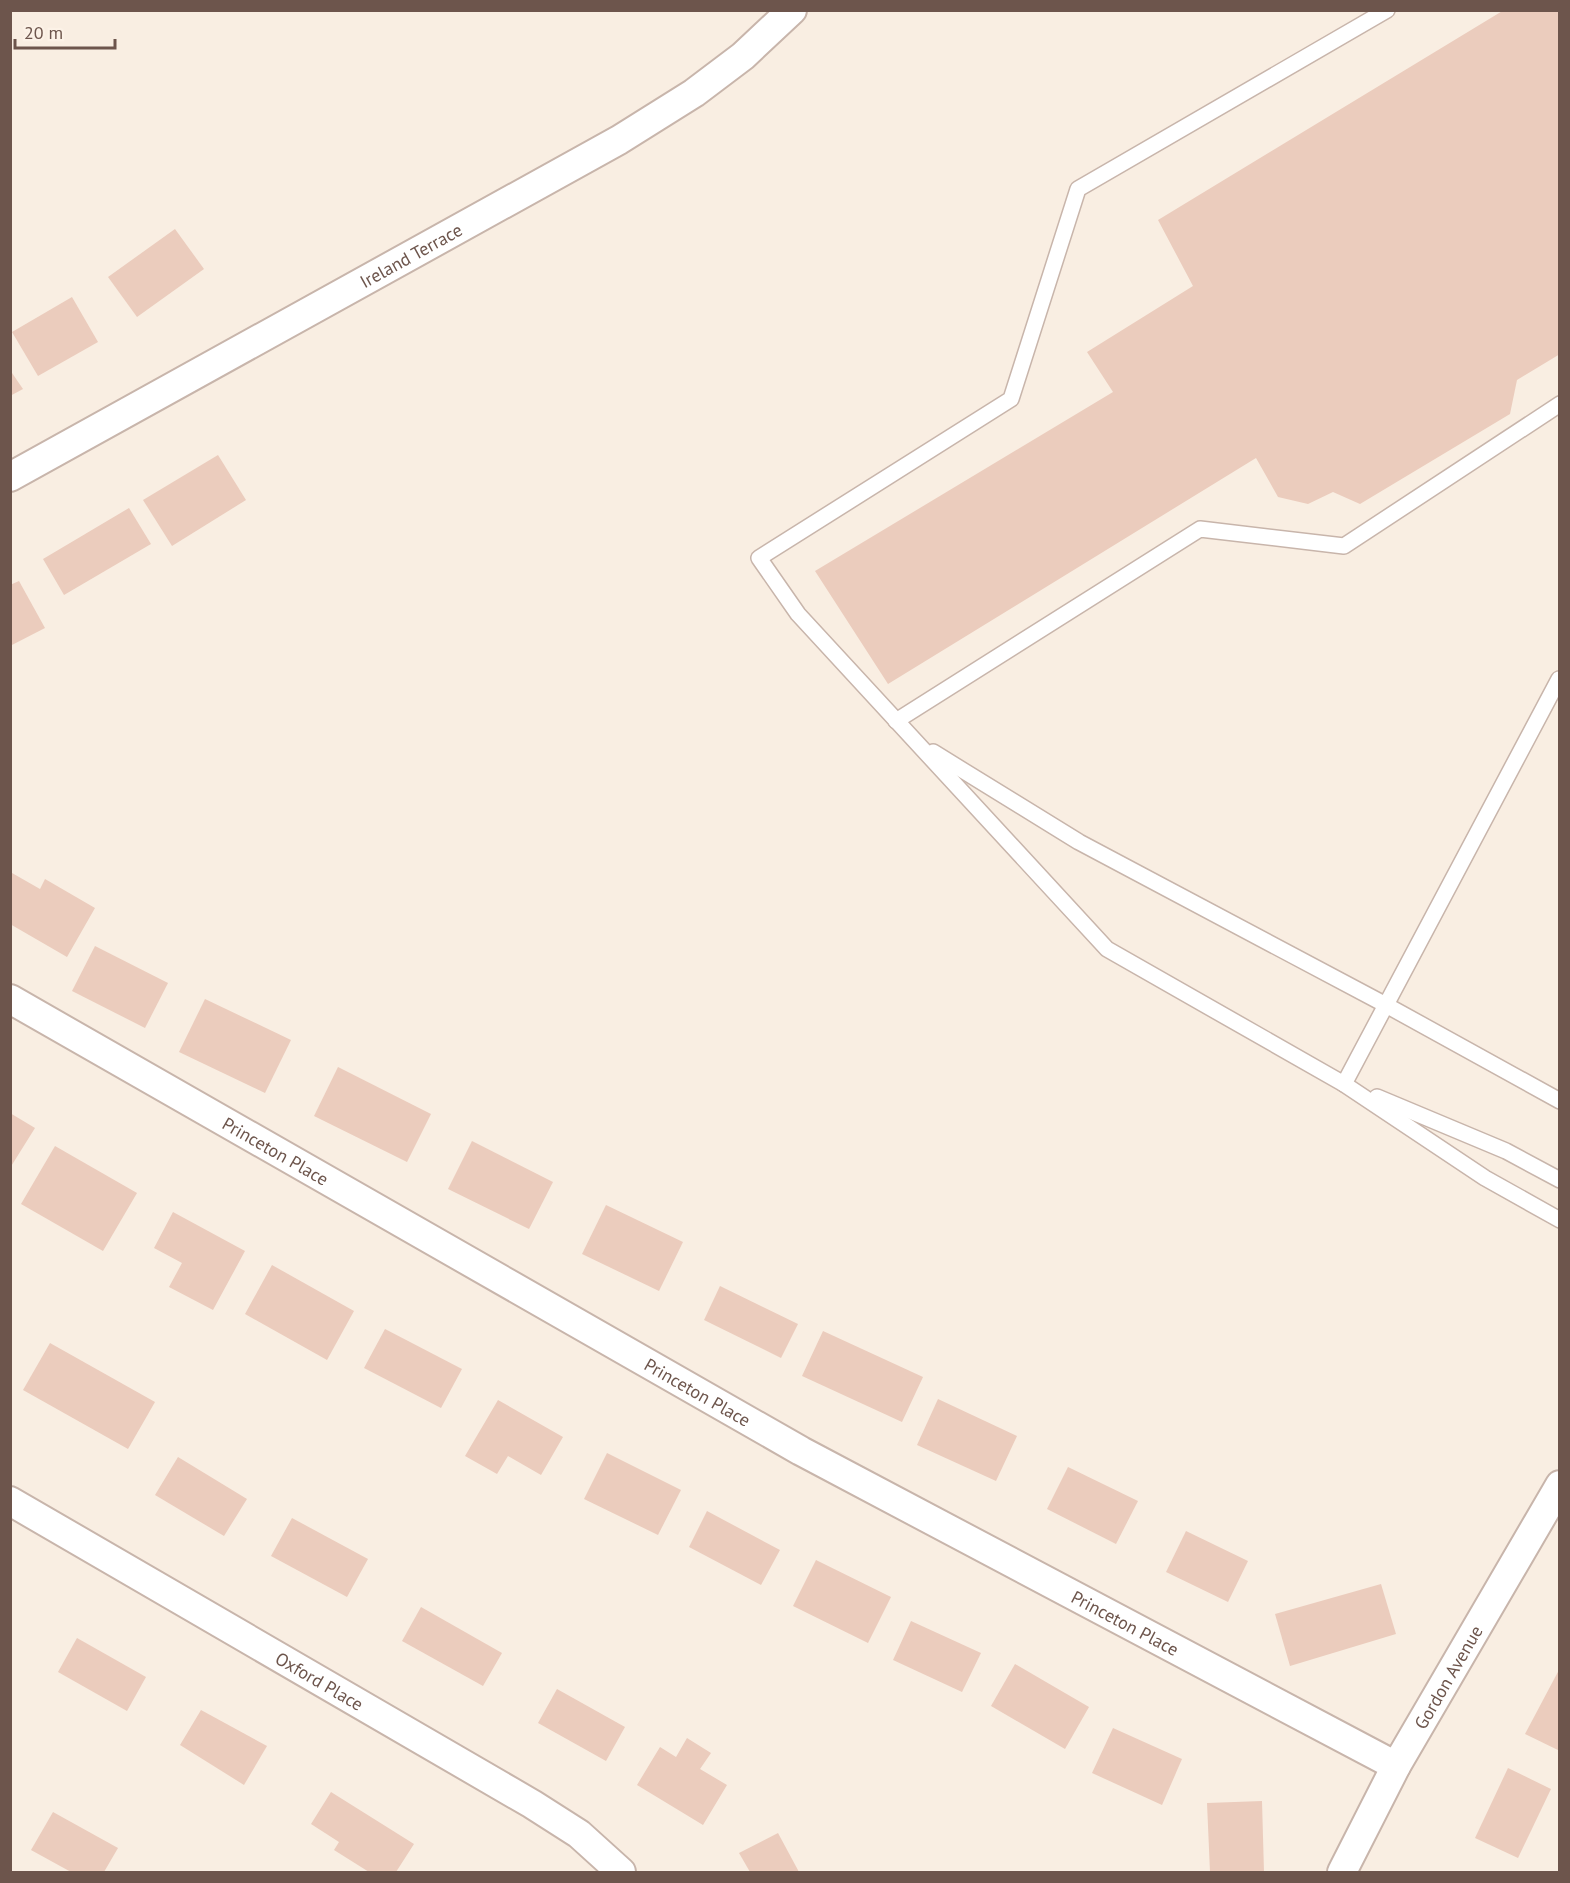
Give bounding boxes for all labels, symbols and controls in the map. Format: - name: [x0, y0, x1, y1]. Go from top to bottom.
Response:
- scale bar: [15, 12, 116, 50]
- text: 20 m: [24, 21, 63, 44]
- street label: Ireland Terrace: [356, 218, 466, 293]
- street label: Princeton Place: [219, 1111, 333, 1190]
- street label: Princeton Place: [640, 1353, 755, 1431]
- street label: Princeton Place: [1068, 1585, 1183, 1661]
- street label: Gordon Avenue: [1409, 1621, 1487, 1733]
- street label: Oxford Place: [271, 1646, 368, 1715]

